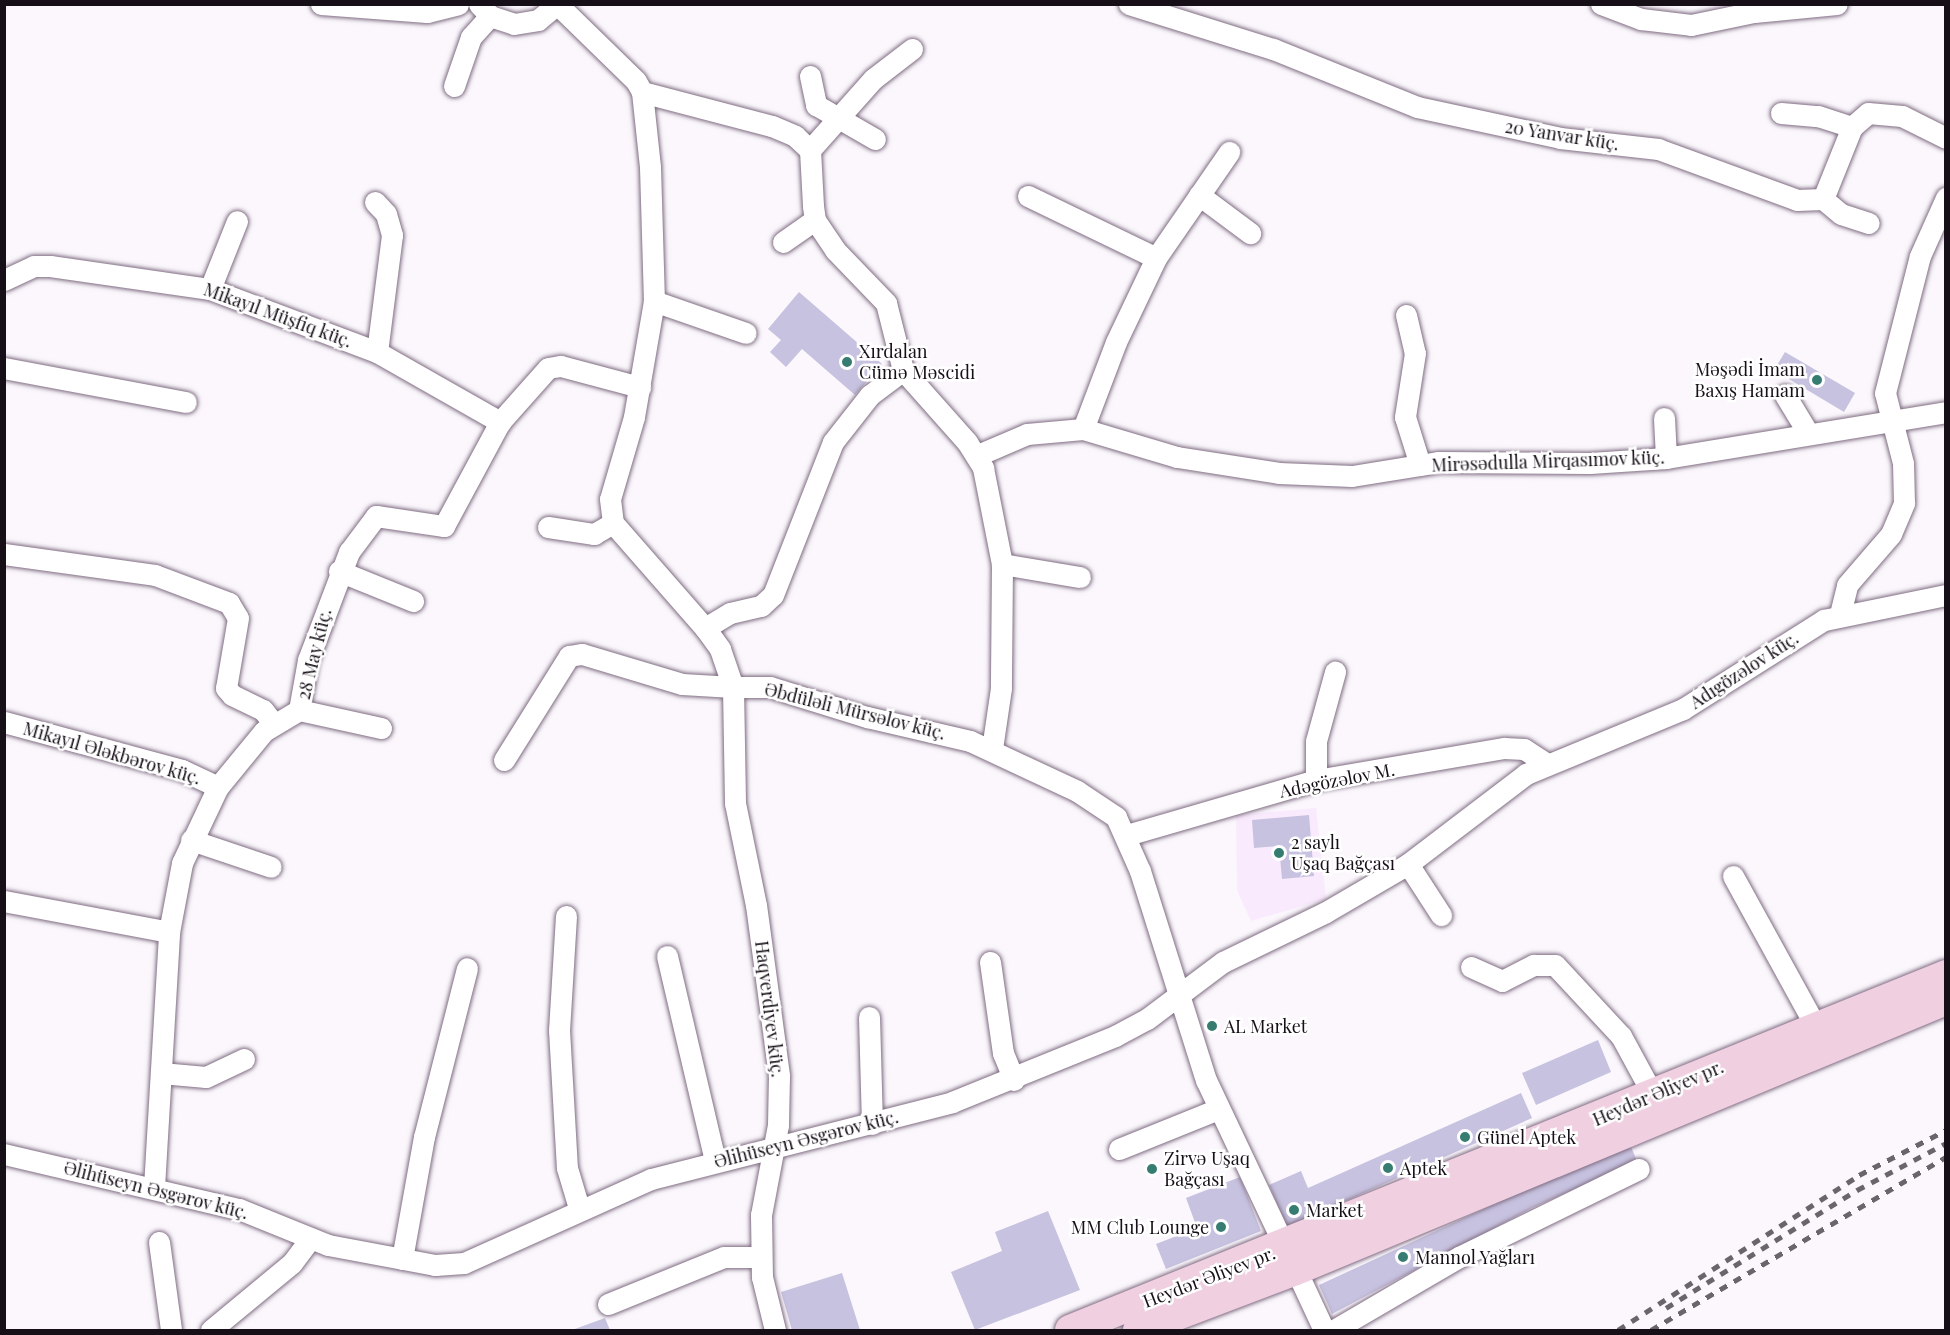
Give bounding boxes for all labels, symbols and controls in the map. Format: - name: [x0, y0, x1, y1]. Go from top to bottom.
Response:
- street label: 20 Yanvar küç.: [1503, 115, 1621, 155]
- street label: Mikayıl Müşfiq küç.: [201, 278, 355, 352]
- place label: Xırdalan Cümə Məscidi: [859, 341, 975, 384]
- marker: Xırdalan Cümə Məscidi: [840, 355, 854, 369]
- place label: Məşədi İmam Baxış Hamam: [1694, 359, 1805, 401]
- marker: Məşədi İmam Baxış Hamam: [1810, 373, 1824, 387]
- street label: Mirəsədulla Mirqasımov küç.: [1430, 446, 1666, 476]
- street label: 28 May küç.: [292, 606, 336, 702]
- street label: Adıgözəlov küç.: [1685, 627, 1803, 713]
- street label: Əbdüləli Mürsəlov küç.: [762, 678, 948, 744]
- street label: Mikayıl Ələkbərov küç.: [20, 717, 204, 789]
- street label: Adəgözəlov M.: [1277, 758, 1397, 802]
- place label: 2 saylı Uşaq Bağçası: [1291, 832, 1395, 874]
- marker: 2 saylı Uşaq Bağçası: [1272, 846, 1286, 860]
- street label: Haqverdiyev küç.: [751, 939, 789, 1079]
- place label: AL Market: [1224, 1015, 1307, 1037]
- marker: AL Market: [1205, 1019, 1219, 1033]
- street label: Heydər Əliyev pr.: [1589, 1056, 1727, 1130]
- street label: Əlihüseyn Əsgərov küç.: [711, 1105, 901, 1173]
- place label: Günel Aptek: [1477, 1126, 1577, 1148]
- marker: Günel Aptek: [1458, 1130, 1472, 1144]
- place label: Zirvə Uşaq Bağçası: [1164, 1148, 1250, 1190]
- street label: Əlihüseyn Əsgərov küç.: [61, 1156, 251, 1224]
- place label: Aptek: [1400, 1157, 1447, 1179]
- marker: Aptek: [1381, 1161, 1395, 1175]
- marker: Zirvə Uşaq Bağçası: [1145, 1162, 1159, 1176]
- place label: Market: [1306, 1199, 1363, 1221]
- marker: Market: [1287, 1203, 1301, 1217]
- place label: MM Club Lounge: [1071, 1216, 1209, 1238]
- marker: MM Club Lounge: [1214, 1220, 1228, 1234]
- street label: Heydər Əliyev pr.: [1139, 1242, 1279, 1312]
- place label: Mannol Yağları: [1415, 1246, 1536, 1268]
- marker: Mannol Yağları: [1396, 1250, 1410, 1264]

